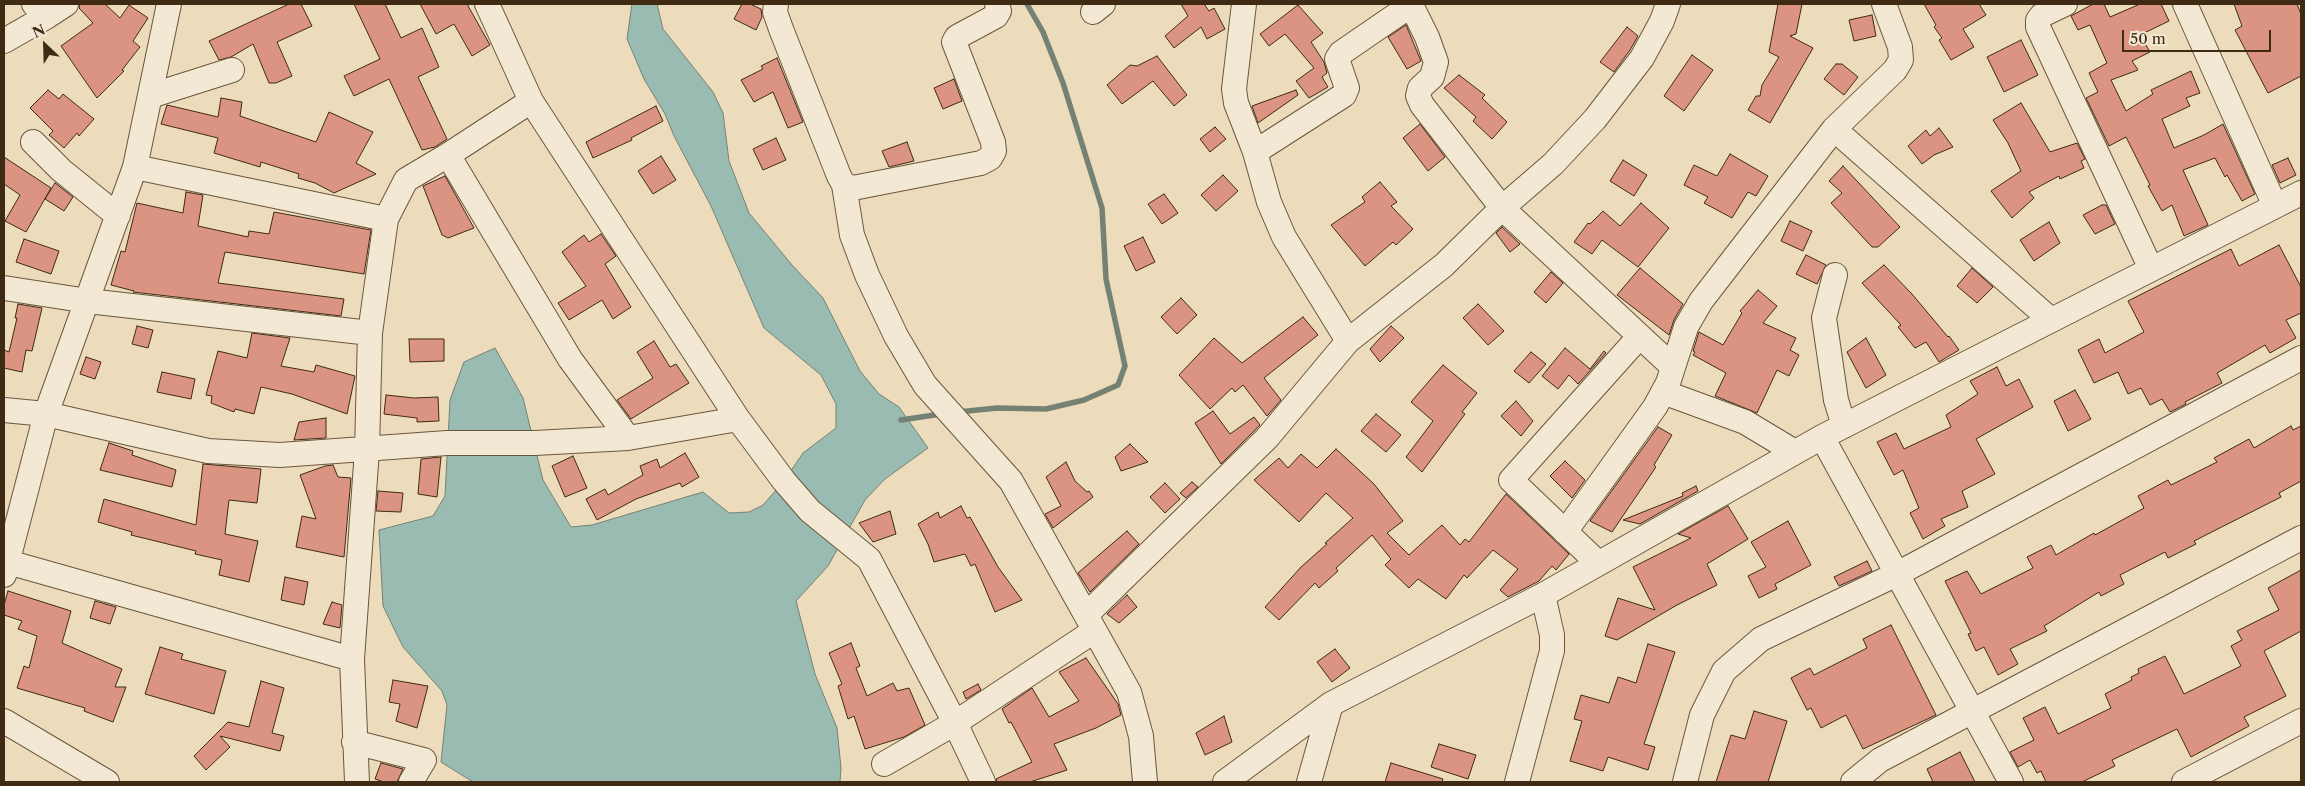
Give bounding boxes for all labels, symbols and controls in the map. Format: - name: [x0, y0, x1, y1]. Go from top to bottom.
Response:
- north arrow: [20, 20, 70, 70]
- scale bar: [2125, 20, 2274, 52]
- text: N: [30, 21, 48, 42]
- text: 50 m: [2130, 29, 2166, 48]

